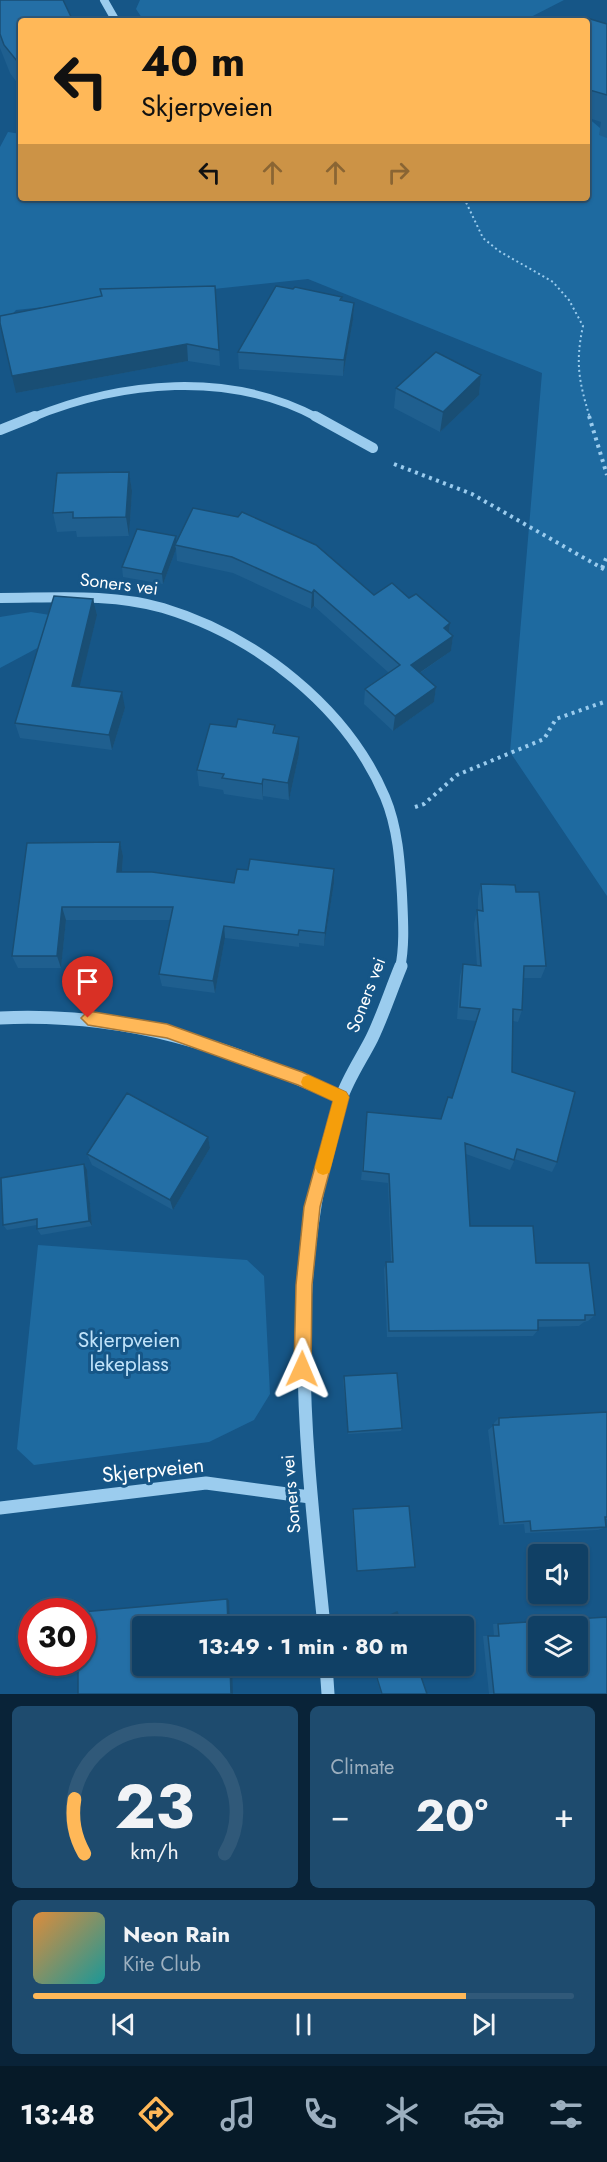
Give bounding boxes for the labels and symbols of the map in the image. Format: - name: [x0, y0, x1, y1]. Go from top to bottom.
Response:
- street label: Soners vei: [78, 566, 160, 602]
- street label: Soners vei: [340, 954, 392, 1036]
- pin: [62, 956, 113, 1018]
- park label: Skjerpveien lekeplass: [78, 1325, 180, 1379]
- position arrow: [270, 1337, 334, 1401]
- street label: Skjerpveien: [100, 1450, 206, 1490]
- street label: Soners vei: [275, 1454, 307, 1534]
- speed limit sign: 30: [18, 1598, 96, 1676]

